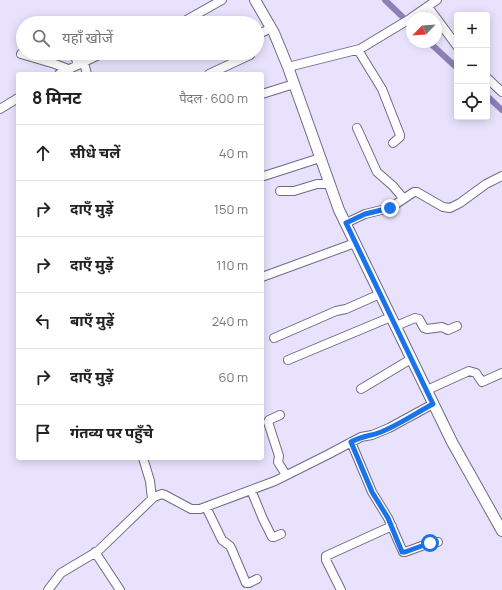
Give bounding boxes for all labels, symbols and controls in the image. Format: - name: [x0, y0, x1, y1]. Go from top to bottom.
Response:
- north arrow: [406, 12, 442, 48]
- map controls: [454, 12, 490, 120]
- button: +: [454, 12, 490, 48]
- search box: [16, 16, 264, 60]
- icon: search: [30, 27, 52, 49]
- text: यहाँ खोजें: [62, 27, 113, 48]
- button: −: [454, 48, 490, 84]
- button: locate: [454, 84, 490, 120]
- text: 8 मिनट: [32, 86, 82, 109]
- text: पैदल · 600 m: [179, 89, 248, 107]
- icon: ahead: [32, 142, 54, 164]
- text: सीधे चलें: [70, 142, 120, 163]
- text: 40 m: [219, 144, 248, 162]
- icon: right: [32, 198, 54, 220]
- text: दाएँ मुड़ें: [70, 198, 113, 219]
- route end: [381, 199, 399, 217]
- text: 150 m: [214, 200, 248, 218]
- icon: right: [32, 254, 54, 276]
- text: दाएँ मुड़ें: [70, 254, 113, 275]
- text: 110 m: [216, 256, 248, 274]
- icon: left: [32, 310, 54, 332]
- text: बाएँ मुड़ें: [70, 310, 114, 331]
- text: 240 m: [212, 312, 248, 330]
- icon: right: [32, 366, 54, 388]
- text: दाएँ मुड़ें: [70, 366, 113, 387]
- text: 60 m: [218, 368, 248, 386]
- icon: arrive: [32, 422, 54, 444]
- text: गंतव्य पर पहुँचे: [70, 422, 153, 443]
- route start: [421, 534, 439, 552]

